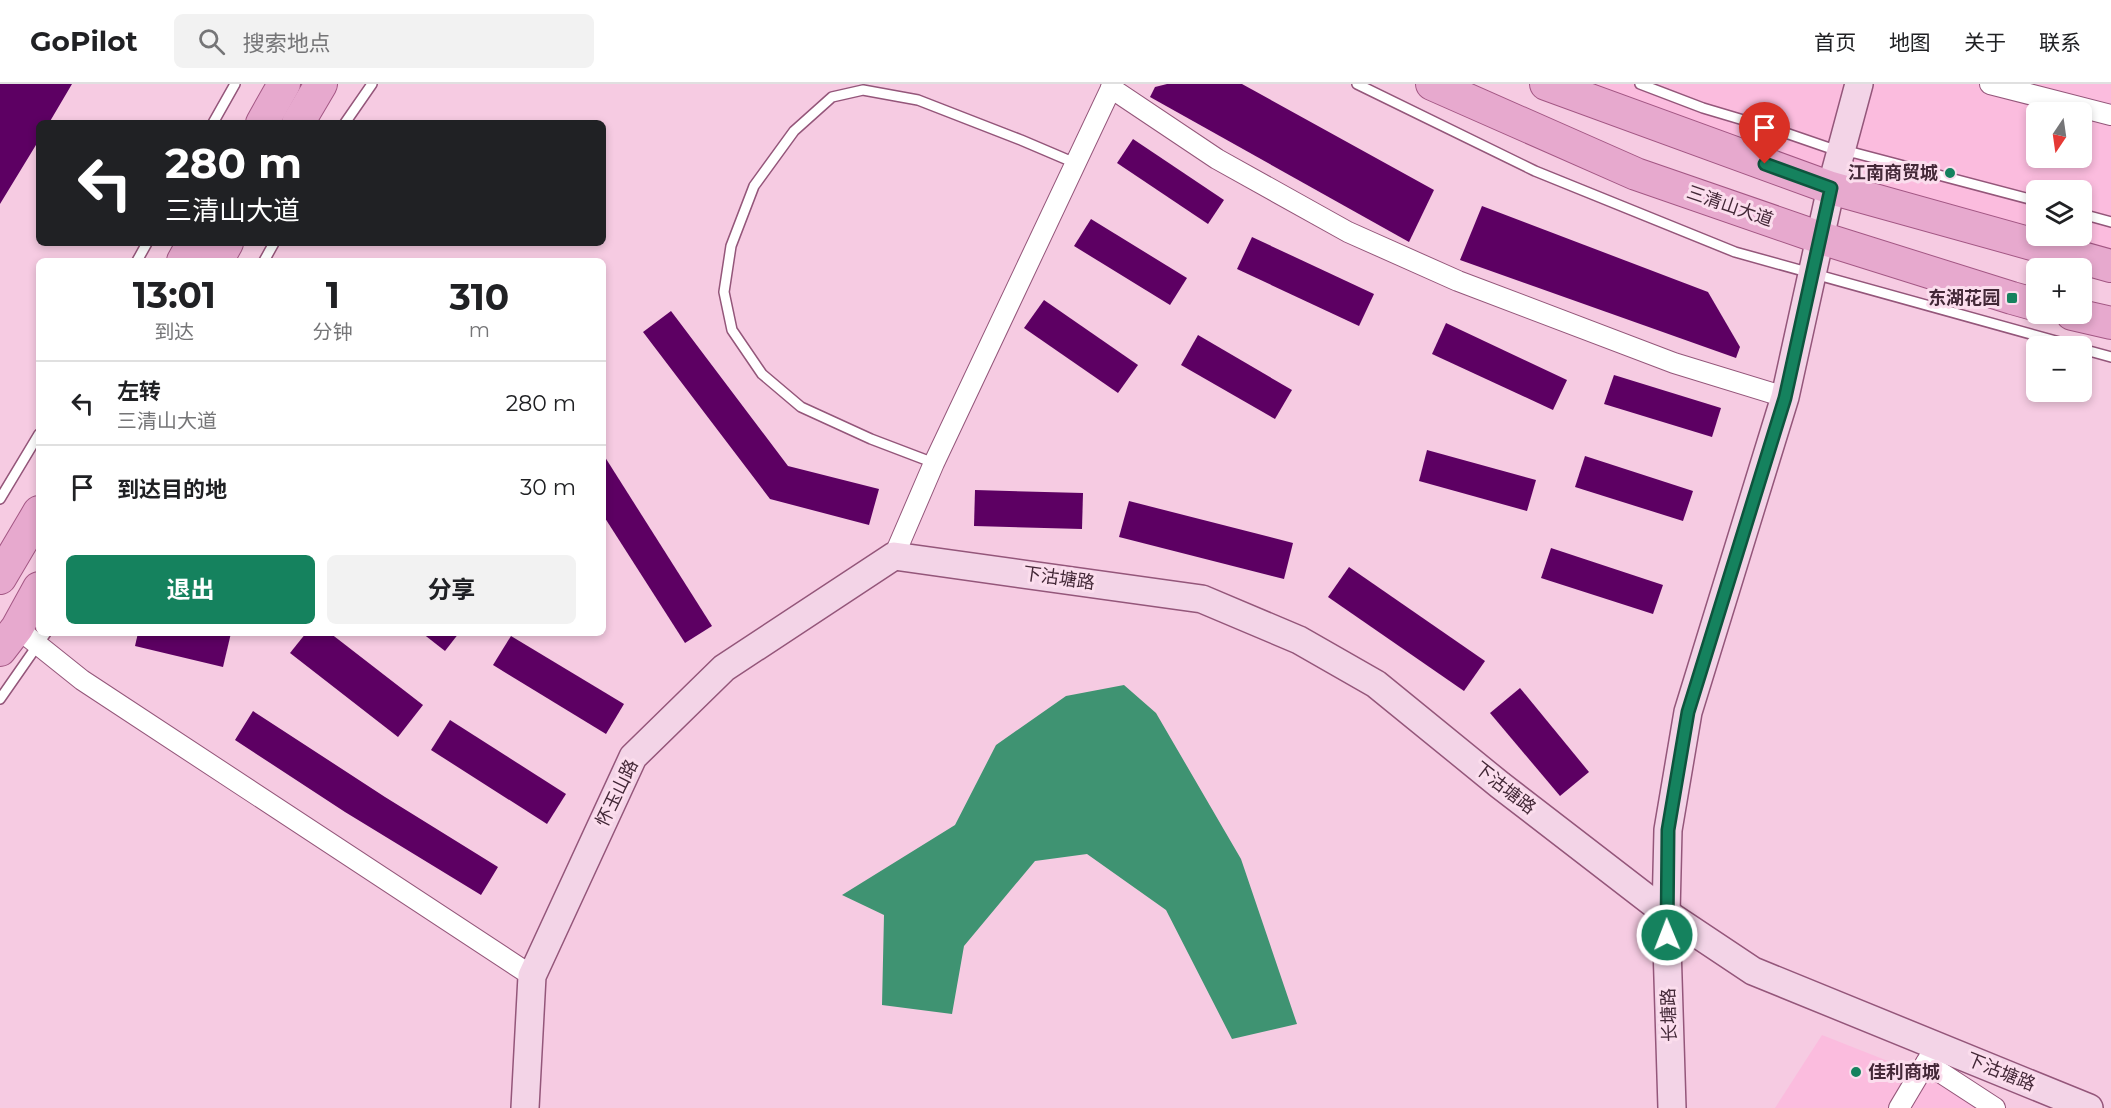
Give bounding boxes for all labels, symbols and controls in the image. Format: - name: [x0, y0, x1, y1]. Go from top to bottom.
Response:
- search box: [174, 14, 594, 68]
- text: GoPilot: [30, 24, 138, 58]
- icon: search: [195, 25, 228, 58]
- text: 搜索地点: [243, 30, 331, 57]
- text: 首页: [1814, 30, 1856, 55]
- text: 地图: [1889, 30, 1931, 55]
- text: 关于: [1964, 30, 2006, 55]
- text: 联系: [2039, 30, 2081, 55]
- pin: [1739, 102, 1790, 164]
- north arrow: [2026, 102, 2092, 168]
- map controls: [2026, 102, 2092, 402]
- icon: arrive: [1748, 111, 1781, 144]
- text: 280 m: [165, 137, 302, 189]
- icon: left: [66, 144, 144, 222]
- place label: 江南商贸城: [1848, 162, 1938, 184]
- marker: 江南商贸城: [1943, 166, 1957, 180]
- button: layers: [2026, 180, 2092, 246]
- street label: 三清山大道: [1684, 181, 1776, 231]
- text: 三清山大道: [165, 194, 300, 227]
- button: +: [2026, 258, 2092, 324]
- text: 13:01: [133, 273, 216, 317]
- text: 1: [326, 273, 340, 317]
- text: 310: [449, 275, 509, 319]
- place label: 东湖花园: [1928, 287, 2000, 309]
- marker: 东湖花园: [2005, 291, 2019, 305]
- text: m: [469, 318, 490, 342]
- text: 到达: [154, 320, 194, 344]
- text: 分钟: [313, 320, 353, 344]
- button: −: [2026, 336, 2092, 402]
- text: 左转: [117, 378, 161, 405]
- icon: left: [66, 387, 99, 420]
- text: 280 m: [506, 390, 576, 417]
- text: 三清山大道: [117, 409, 217, 433]
- icon: arrive: [66, 471, 99, 504]
- text: 30 m: [520, 474, 576, 501]
- text: 到达目的地: [117, 476, 227, 503]
- button: 退出: [66, 555, 315, 624]
- button: 分享: [327, 555, 576, 624]
- street label: 下沽塘路: [1022, 562, 1096, 594]
- street label: 怀玉山路: [591, 756, 643, 830]
- street label: 下沽塘路: [1470, 757, 1540, 819]
- position arrow: [1635, 903, 1699, 967]
- street label: 长塘路: [1657, 988, 1681, 1042]
- street label: 下沽塘路: [1964, 1048, 2038, 1096]
- place label: 佳利商城: [1868, 1061, 1940, 1083]
- marker: 佳利商城: [1849, 1065, 1863, 1079]

